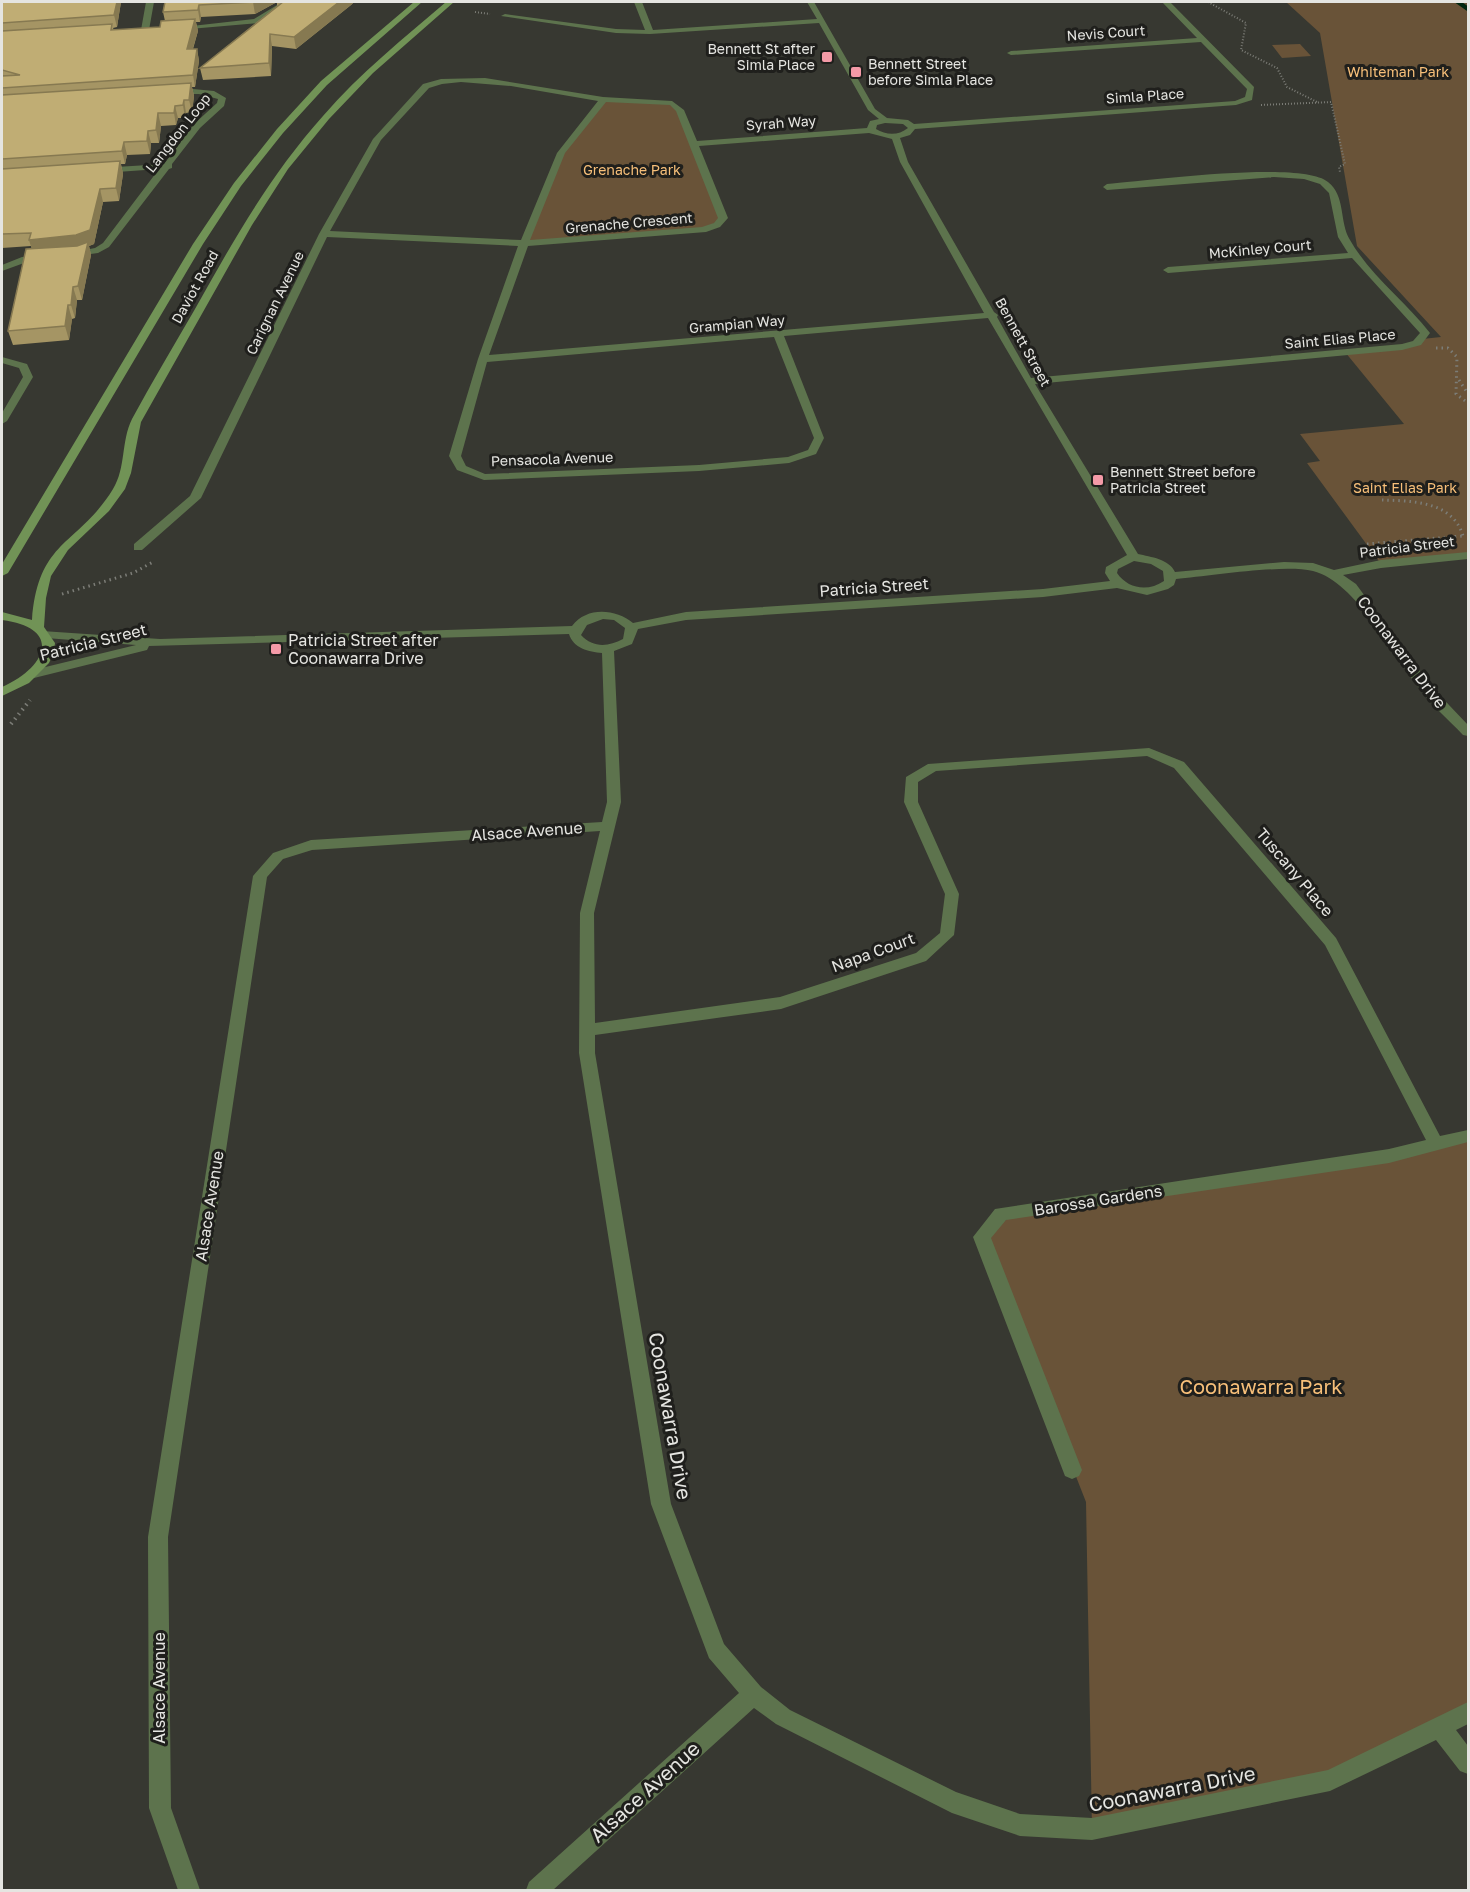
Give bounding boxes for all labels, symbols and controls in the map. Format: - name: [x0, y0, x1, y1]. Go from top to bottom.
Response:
- street label: Nevis Court: [1066, 21, 1146, 44]
- place label: Bennett St after Simla Place: [707, 40, 816, 73]
- marker: Bennett St after Simla Place: [820, 50, 834, 64]
- place label: Bennett Street before Simla Place: [868, 55, 993, 88]
- park label: Whiteman Park: [1347, 63, 1449, 80]
- marker: Bennett Street before Simla Place: [849, 65, 863, 79]
- street label: Simla Place: [1105, 84, 1185, 107]
- street label: Langdon Loop: [141, 90, 214, 176]
- street label: Syrah Way: [745, 112, 817, 133]
- park label: Grenache Park: [583, 161, 681, 178]
- street label: Grenache Crescent: [565, 208, 693, 237]
- street label: McKinley Court: [1208, 236, 1312, 261]
- street label: Daviot Road: [168, 247, 222, 326]
- street label: Carignan Avenue: [242, 248, 307, 357]
- street label: Bennett Street: [992, 294, 1055, 389]
- street label: Grampian Way: [688, 311, 786, 336]
- street label: Saint Elias Place: [1284, 325, 1396, 352]
- street label: Pensacola Avenue: [491, 448, 613, 469]
- place label: Bennett Street before Patricia Street: [1110, 463, 1256, 496]
- marker: Bennett Street before Patricia Street: [1091, 473, 1105, 487]
- park label: Saint Elias Park: [1353, 479, 1457, 496]
- street label: Patricia Street: [1358, 532, 1456, 561]
- street label: Patricia Street: [819, 573, 929, 601]
- street label: Coonawarra Drive: [1353, 592, 1451, 712]
- street label: Patricia Street: [37, 619, 149, 665]
- place label: Patricia Street after Coonawarra Drive: [288, 630, 439, 668]
- marker: Patricia Street after Coonawarra Drive: [269, 642, 283, 656]
- street label: Alsace Avenue: [471, 817, 583, 845]
- street label: Tuscany Place: [1252, 824, 1338, 920]
- street label: Napa Court: [829, 928, 917, 976]
- street label: Alsace Avenue: [190, 1149, 228, 1263]
- street label: Barossa Gardens: [1033, 1180, 1163, 1220]
- street label: Coonawarra Drive: [644, 1330, 698, 1501]
- park label: Coonawarra Park: [1179, 1374, 1343, 1398]
- street label: Alsace Avenue: [149, 1632, 169, 1744]
- street label: Alsace Avenue: [585, 1736, 704, 1847]
- street label: Coonawarra Drive: [1086, 1760, 1257, 1816]

